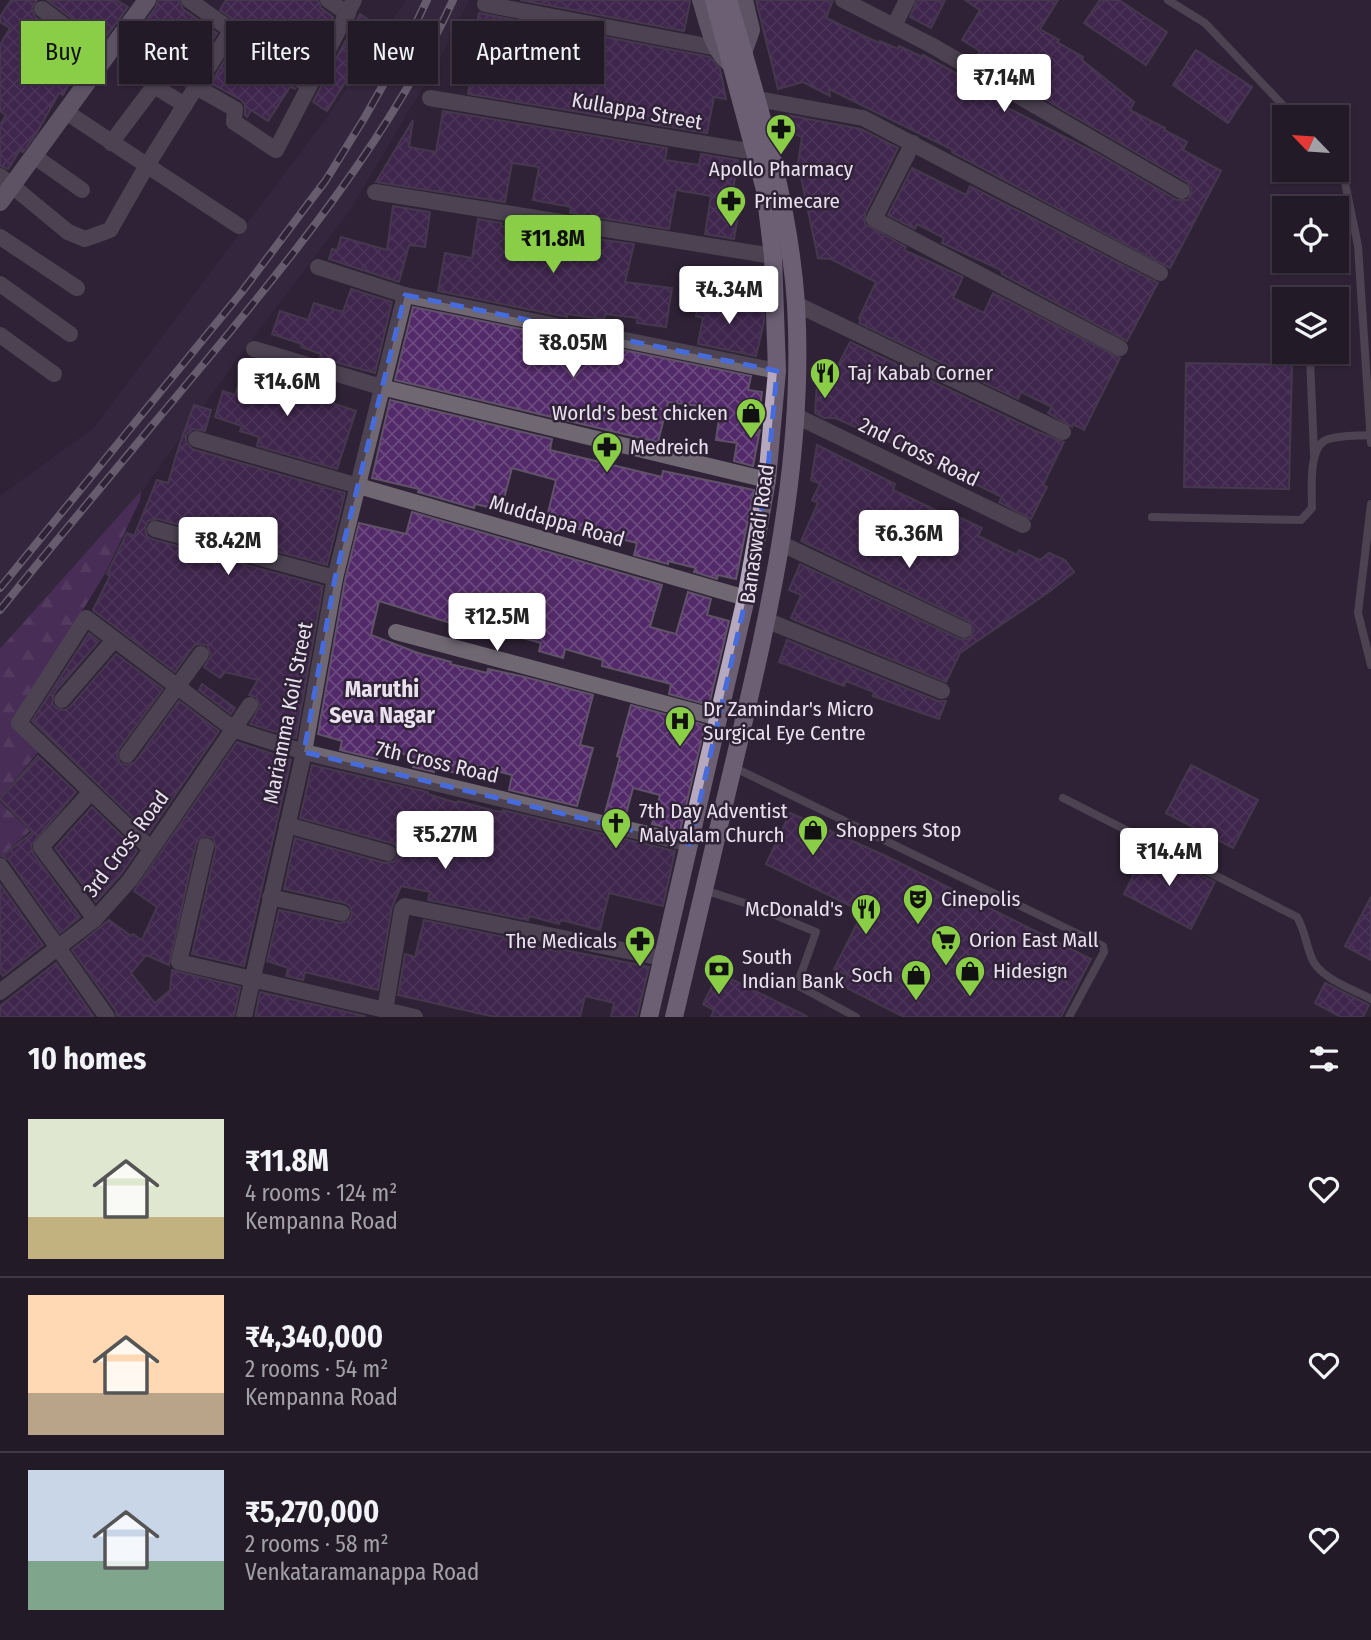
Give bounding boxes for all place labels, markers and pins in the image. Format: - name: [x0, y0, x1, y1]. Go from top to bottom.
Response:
- pin: ₹7.14M: [947, 54, 1061, 114]
- pharmacy icon: Apollo Pharmacy: [764, 112, 798, 156]
- place label: Apollo Pharmacy: [709, 156, 854, 182]
- pharmacy icon: Primecare: [714, 184, 748, 228]
- place label: Primecare: [754, 188, 840, 214]
- pin: ₹11.8M: [496, 216, 610, 275]
- pin: ₹4.34M: [672, 266, 786, 326]
- pin: ₹8.05M: [516, 320, 630, 379]
- restaurant icon: Taj Kabab Corner: [808, 356, 842, 400]
- pin: ₹14.6M: [230, 358, 344, 418]
- place label: Taj Kabab Corner: [848, 360, 994, 386]
- shop icon: World's best chicken: [734, 396, 768, 440]
- place label: World's best chicken: [552, 400, 728, 426]
- pharmacy icon: Medreich: [590, 430, 624, 474]
- place label: Medreich: [630, 434, 709, 460]
- pin: ₹6.36M: [852, 510, 966, 570]
- pin: ₹8.42M: [171, 518, 285, 577]
- pin: ₹12.5M: [440, 594, 554, 653]
- place label: Dr Zamindar's Micro Surgical Eye Centre: [703, 696, 874, 746]
- hospital icon: Dr Zamindar's Micro Surgical Eye Centre: [663, 704, 697, 748]
- place label: 7th Day Adventist Malyalam Church: [639, 798, 788, 848]
- church icon: 7th Day Adventist Malyalam Church: [599, 806, 633, 850]
- pin: ₹5.27M: [388, 812, 502, 871]
- shop icon: Shoppers Stop: [796, 813, 830, 857]
- place label: Shoppers Stop: [836, 817, 961, 843]
- pin: ₹14.4M: [1112, 828, 1226, 888]
- theatre icon: Cinepolis: [901, 882, 935, 926]
- place label: Cinepolis: [941, 886, 1020, 912]
- restaurant icon: McDonald's: [849, 892, 883, 936]
- place label: McDonald's: [745, 896, 843, 922]
- supermarket icon: Orion East Mall: [929, 923, 963, 967]
- pharmacy icon: The Medicals: [623, 924, 657, 968]
- place label: Orion East Mall: [969, 927, 1099, 953]
- place label: The Medicals: [506, 928, 617, 954]
- place label: South Indian Bank: [742, 944, 844, 994]
- bank icon: South Indian Bank: [702, 952, 736, 996]
- shop icon: Hidesign: [953, 954, 987, 998]
- shop icon: Soch: [899, 958, 933, 1002]
- place label: Hidesign: [993, 958, 1068, 984]
- place label: Soch: [851, 962, 893, 988]

